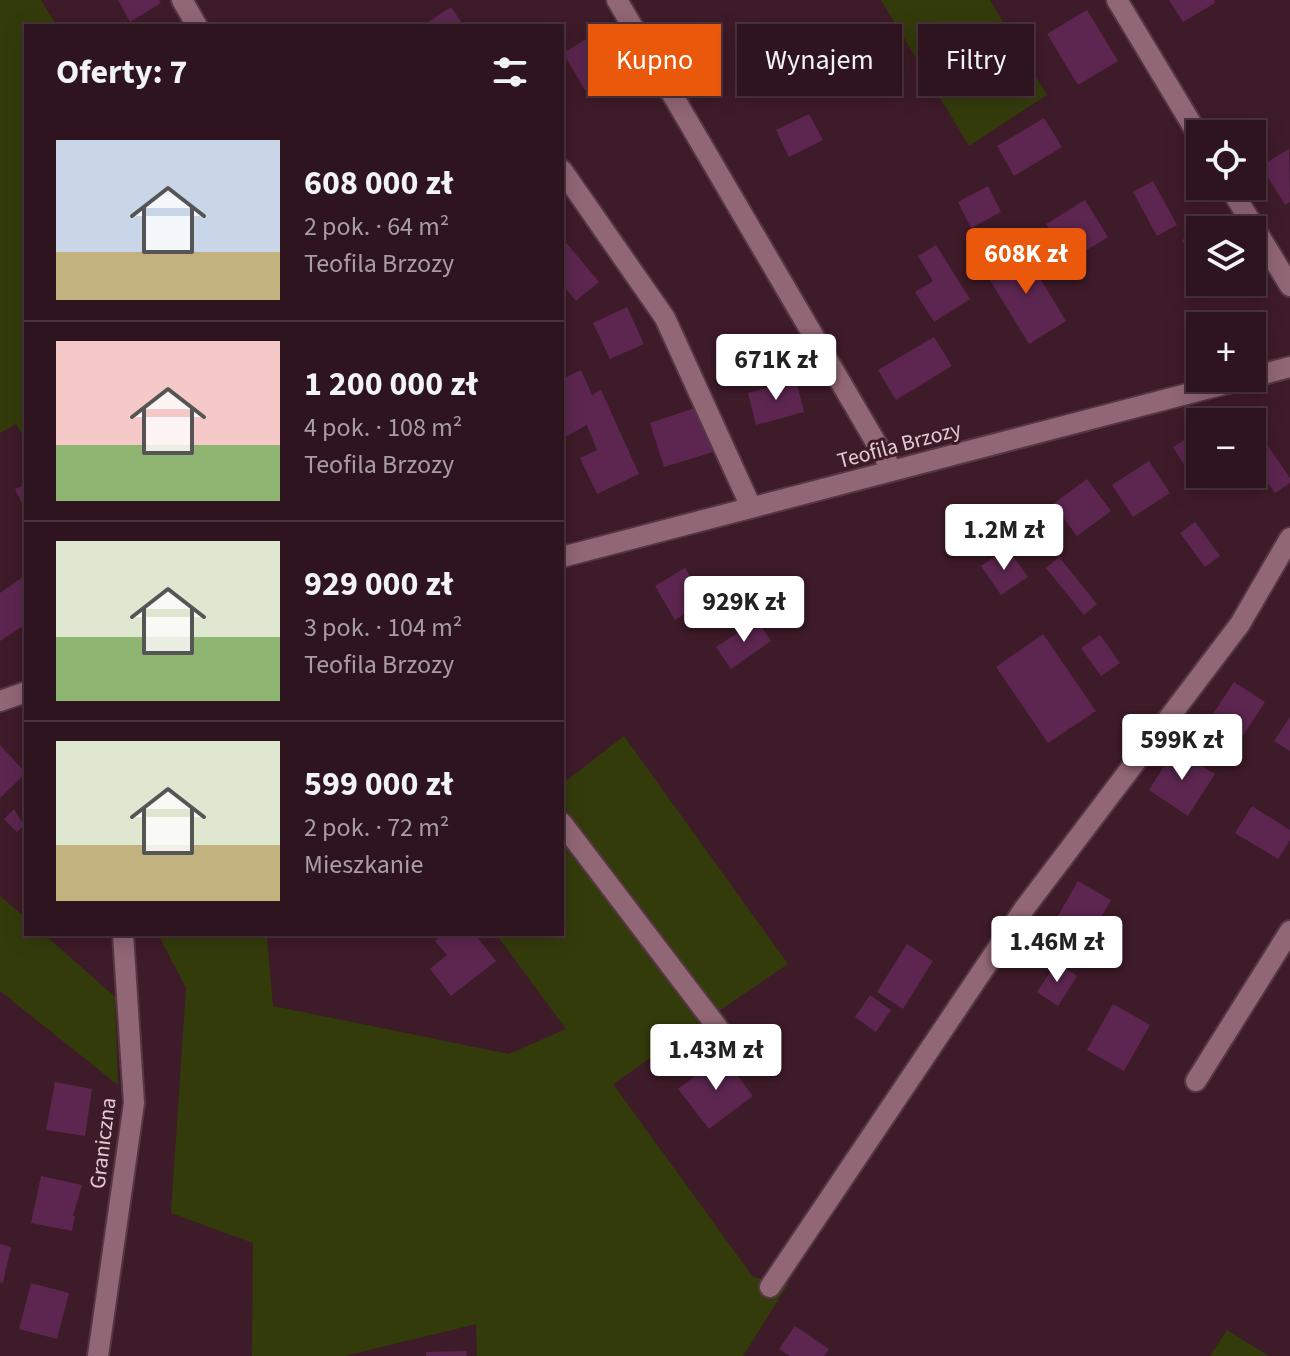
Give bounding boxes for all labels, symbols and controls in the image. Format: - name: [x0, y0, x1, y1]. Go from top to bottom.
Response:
- chip: Kupno: [588, 24, 721, 96]
- chip: Wynajem: [737, 24, 902, 96]
- chip: Filtry: [918, 24, 1034, 96]
- text: Oferty: 7: [56, 48, 187, 97]
- icon: filters: [488, 50, 532, 94]
- map controls: [1186, 120, 1266, 488]
- button: locate: [1186, 120, 1266, 200]
- text: 608 000 zł: [304, 159, 453, 208]
- icon: home: [120, 172, 216, 268]
- text: 2 pok. · 64 m²: [304, 208, 449, 245]
- button: layers: [1186, 216, 1266, 296]
- pin: 608K zł: [952, 228, 1100, 296]
- text: 608K zł: [984, 235, 1068, 272]
- text: Teofila Brzozy: [304, 245, 454, 282]
- button: +: [1186, 312, 1266, 392]
- pin: 671K zł: [702, 334, 850, 402]
- text: 671K zł: [734, 341, 818, 378]
- text: 1 200 000 zł: [304, 360, 478, 409]
- icon: home: [120, 373, 216, 469]
- button: −: [1186, 408, 1266, 488]
- text: 4 pok. · 108 m²: [304, 409, 462, 446]
- street label: Teofila Brzozy: [834, 413, 965, 477]
- text: Teofila Brzozy: [304, 446, 454, 483]
- pin: 1.2M zł: [930, 504, 1078, 572]
- text: 1.2M zł: [963, 511, 1045, 548]
- text: 929 000 zł: [304, 560, 453, 609]
- icon: home: [120, 573, 216, 669]
- pin: 929K zł: [670, 576, 818, 644]
- text: 929K zł: [702, 583, 786, 620]
- text: 3 pok. · 104 m²: [304, 609, 462, 646]
- text: Teofila Brzozy: [304, 646, 454, 683]
- pin: 599K zł: [1108, 714, 1256, 782]
- text: 599K zł: [1140, 721, 1224, 758]
- text: 599 000 zł: [304, 760, 453, 809]
- icon: home: [120, 773, 216, 869]
- text: 2 pok. · 72 m²: [304, 809, 449, 846]
- text: Mieszkanie: [304, 846, 423, 883]
- pin: 1.46M zł: [974, 916, 1140, 984]
- text: 1.46M zł: [1009, 923, 1105, 960]
- pin: 1.43M zł: [633, 1024, 799, 1092]
- text: 1.43M zł: [668, 1031, 764, 1068]
- street label: Graniczna: [82, 1096, 124, 1191]

